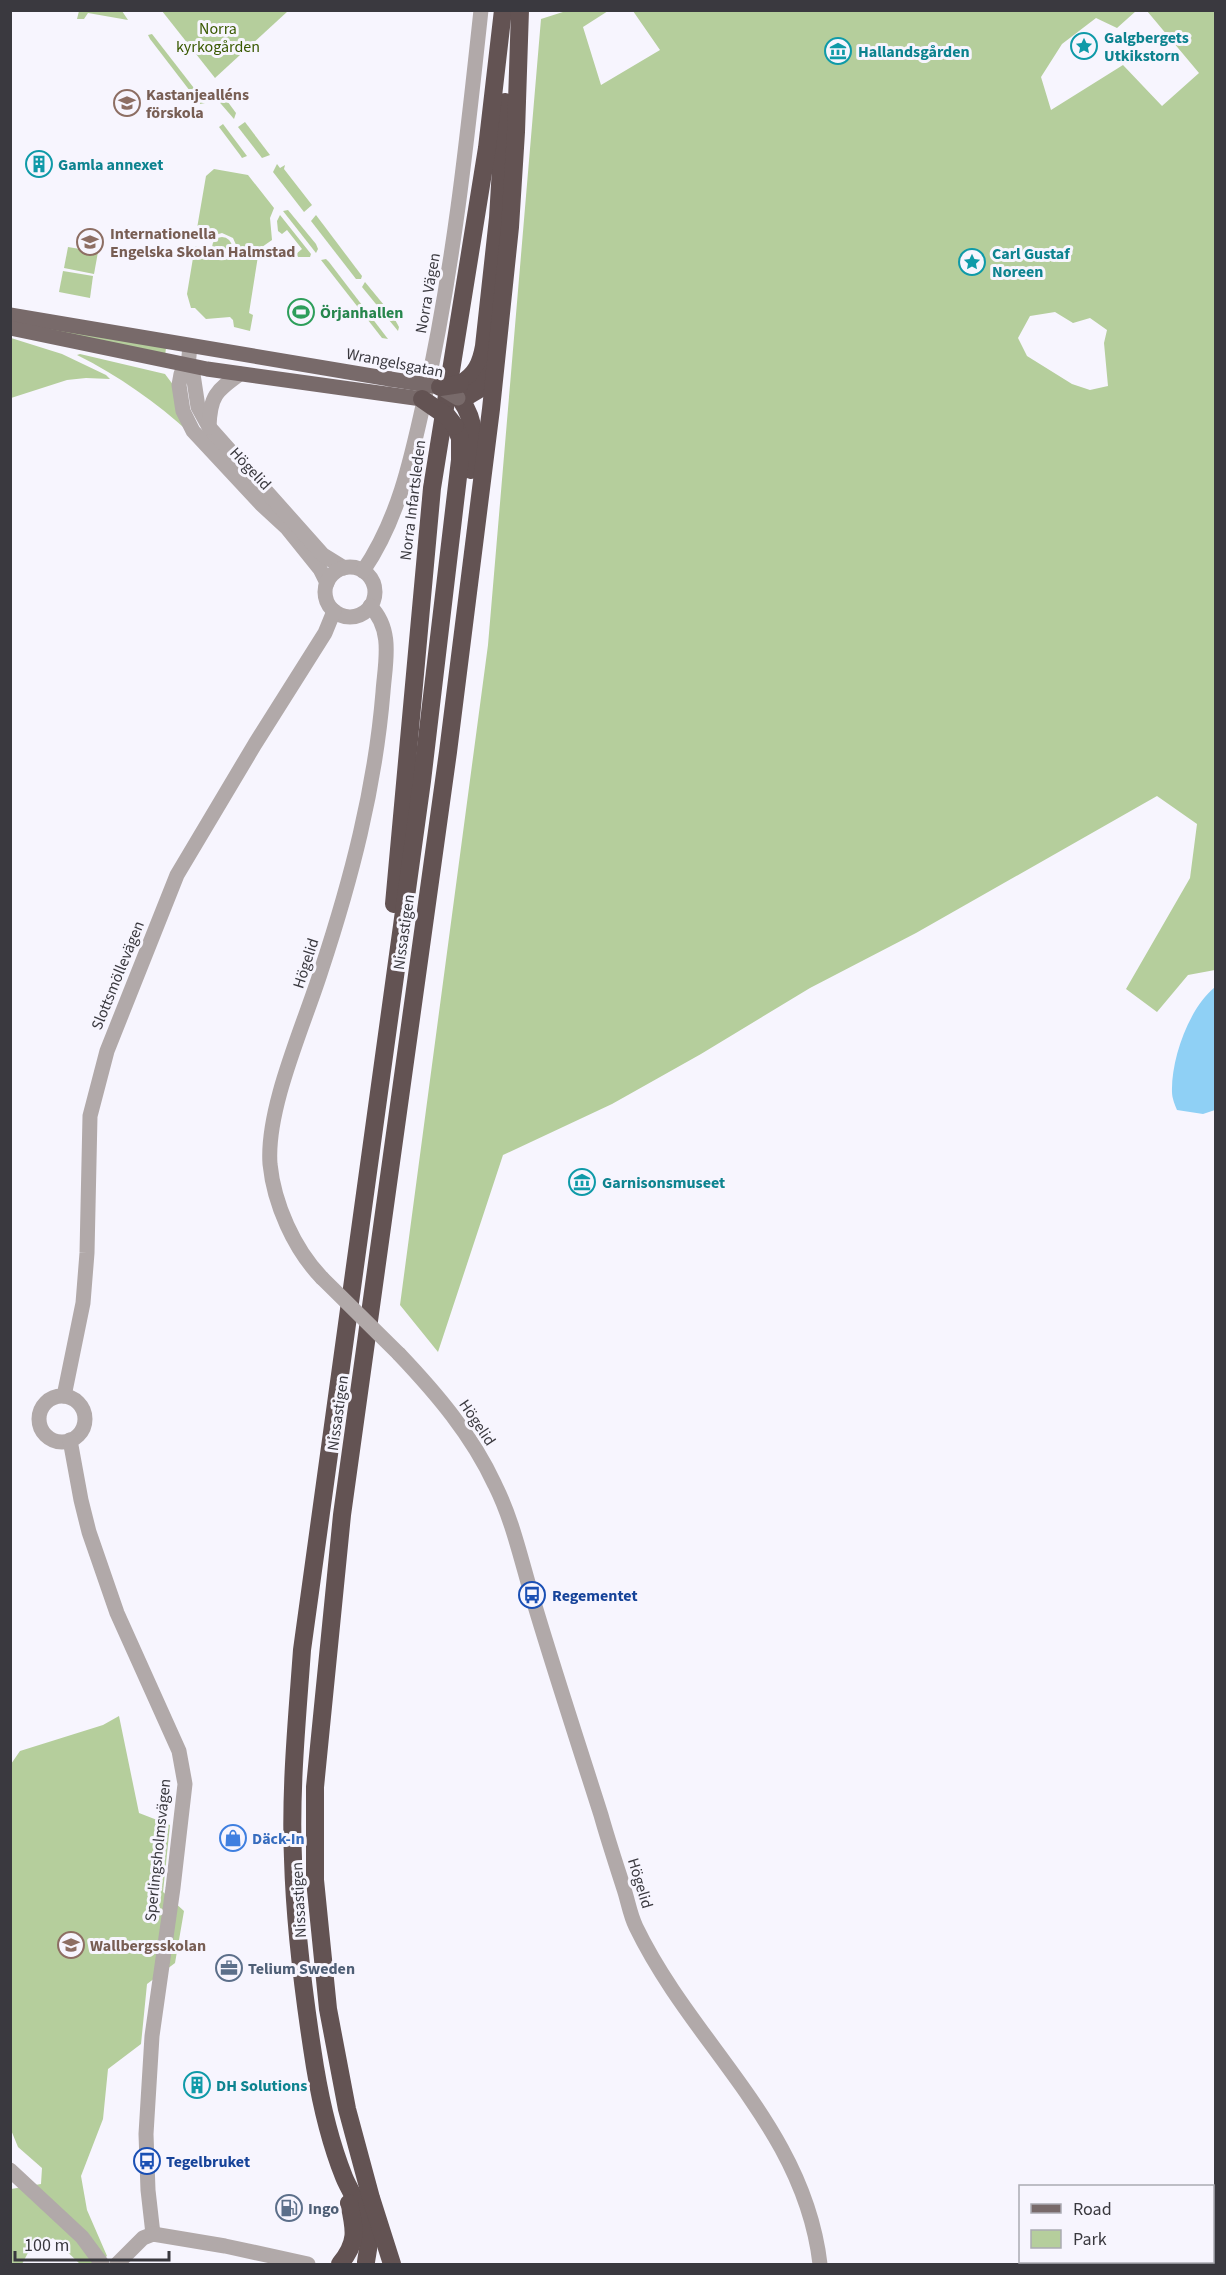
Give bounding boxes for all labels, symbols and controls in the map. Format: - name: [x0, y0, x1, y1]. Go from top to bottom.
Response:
- park label: Norra kyrkogården: [176, 18, 260, 58]
- place label: Galgbergets Utkikstorn: [1104, 27, 1189, 67]
- place icon: Galgbergets Utkikstorn: [1069, 31, 1099, 61]
- museum icon: Hallandsgården: [823, 36, 853, 66]
- place label: Hallandsgården: [858, 41, 970, 63]
- place label: Kastanjealléns förskola: [146, 84, 249, 124]
- school or university icon: Kastanjealléns förskola: [112, 88, 142, 118]
- building icon: Gamla annexet: [24, 149, 54, 179]
- place label: Gamla annexet: [58, 154, 163, 176]
- place label: Internationella Engelska Skolan Halmstad: [110, 223, 296, 263]
- school or university icon: Internationella Engelska Skolan Halmstad: [75, 227, 105, 257]
- place label: Carl Gustaf Noreen: [992, 243, 1070, 283]
- place icon: Carl Gustaf Noreen: [957, 247, 987, 277]
- street label: Norra Vägen: [410, 251, 446, 335]
- sports icon: Örjanhallen: [286, 297, 316, 327]
- place label: Örjanhallen: [320, 302, 404, 324]
- street label: Wrangelsgatan: [344, 343, 445, 383]
- street label: Norra Infartsleden: [395, 438, 431, 562]
- street label: Högelid: [225, 442, 276, 495]
- street label: Nissastigen: [388, 893, 420, 971]
- street label: Slottsmöllevägen: [86, 918, 150, 1033]
- street label: Högelid: [287, 935, 324, 991]
- museum icon: Garnisonsmuseet: [567, 1167, 597, 1197]
- place label: Garnisonsmuseet: [602, 1172, 725, 1194]
- street label: Nissastigen: [322, 1374, 354, 1452]
- street label: Högelid: [454, 1395, 501, 1450]
- bus stop icon: Regementet: [517, 1580, 547, 1610]
- place label: Regementet: [552, 1585, 638, 1607]
- street label: Sperlingsholmsvägen: [140, 1778, 176, 1923]
- shop icon: Däck-In: [218, 1823, 248, 1853]
- place label: Däck-In: [252, 1828, 305, 1850]
- street label: Högelid: [622, 1855, 658, 1911]
- street label: Nissastigen: [286, 1861, 312, 1938]
- school or university icon: Wallbergsskolan: [56, 1930, 86, 1960]
- place label: Wallbergsskolan: [90, 1935, 206, 1957]
- office icon: Telium Sweden: [214, 1953, 244, 1983]
- place label: Telium Sweden: [248, 1958, 355, 1980]
- building icon: DH Solutions: [182, 2070, 212, 2100]
- place label: DH Solutions: [216, 2075, 307, 2097]
- bus stop icon: Tegelbruket: [132, 2146, 162, 2176]
- place label: Tegelbruket: [166, 2151, 250, 2173]
- legend: [1019, 2185, 1214, 2263]
- fuel station icon: Ingo: [274, 2193, 304, 2223]
- text: Road: [1073, 2197, 1112, 2222]
- place label: Ingo: [308, 2198, 339, 2220]
- scale bar: [15, 2224, 170, 2262]
- text: Park: [1073, 2227, 1107, 2252]
- text: 100 m: [24, 2233, 69, 2258]

